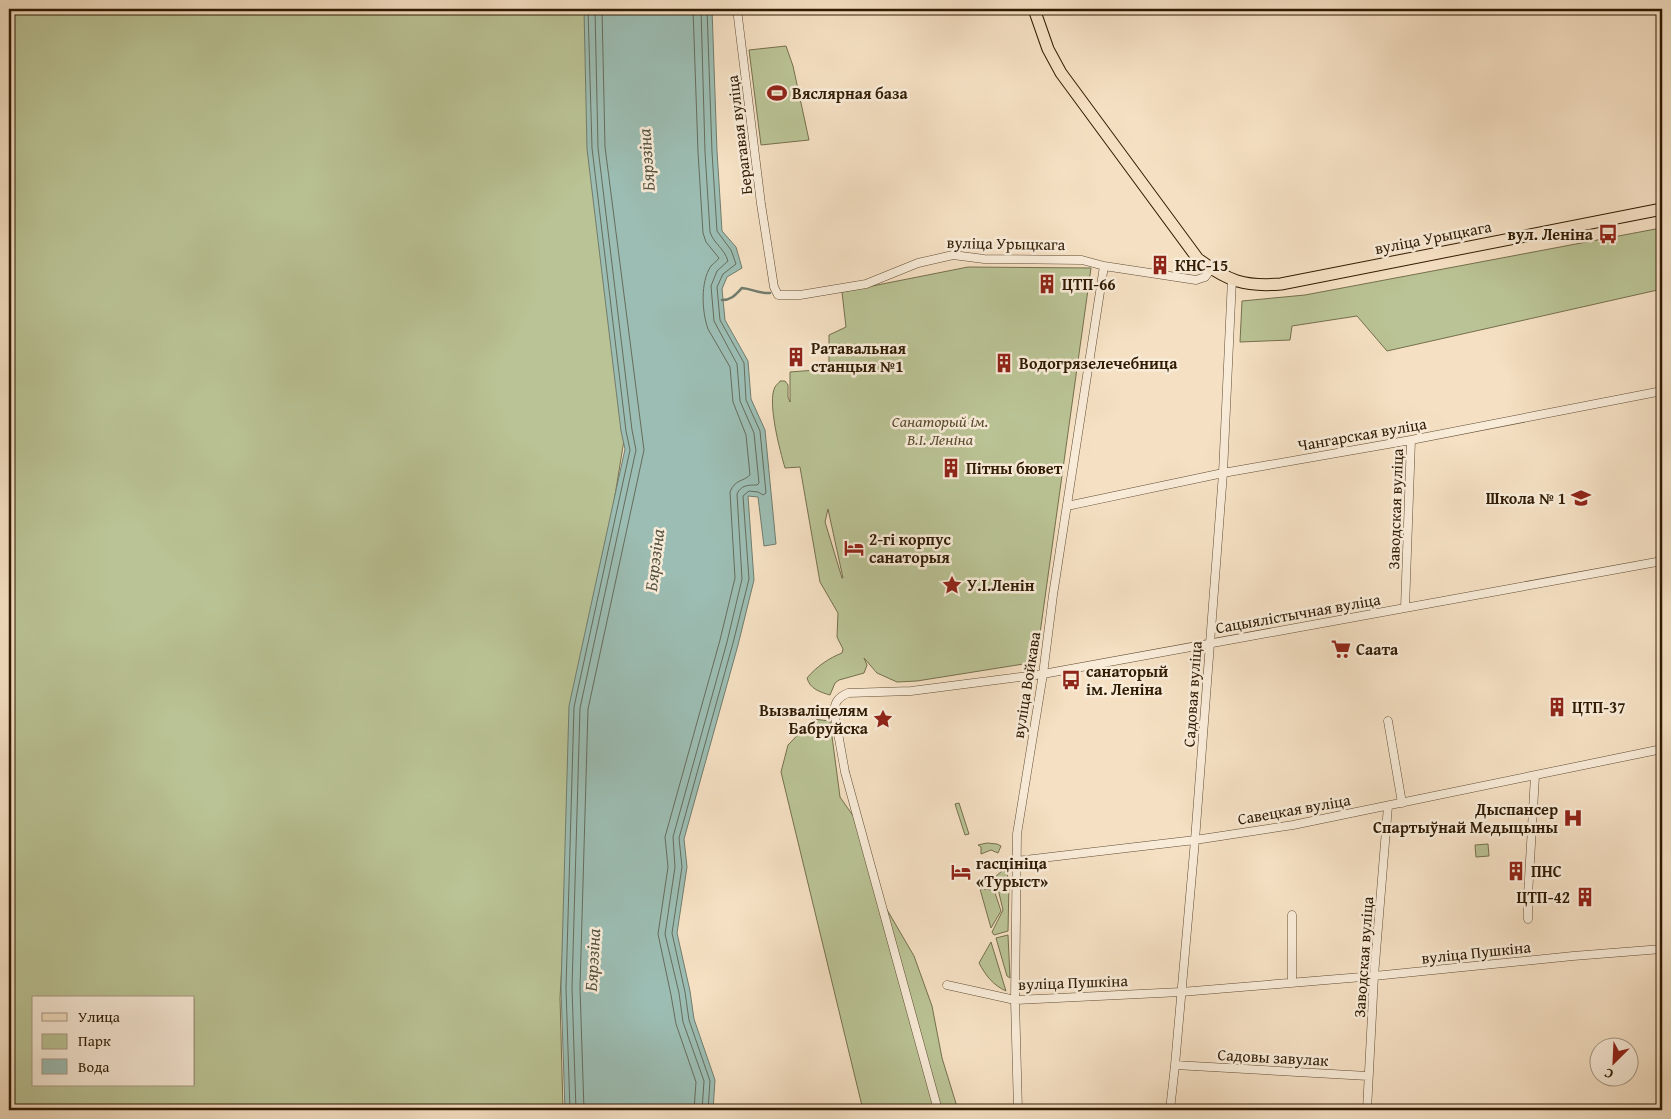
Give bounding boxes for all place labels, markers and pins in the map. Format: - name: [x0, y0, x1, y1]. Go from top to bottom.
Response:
- place label: Вяслярная база: [792, 81, 909, 105]
- sports icon: Вяслярная база: [766, 82, 788, 104]
- place label: вул. Леніна: [1507, 222, 1594, 246]
- bus stop icon: вул. Леніна: [1597, 223, 1619, 245]
- place label: КНС-15: [1175, 253, 1228, 277]
- building icon: КНС-15: [1149, 254, 1171, 276]
- place label: ЦТП-66: [1062, 272, 1116, 296]
- building icon: ЦТП-66: [1036, 273, 1058, 295]
- place label: Ратавальная станцыя №1: [811, 336, 906, 378]
- building icon: Ратавальная станцыя №1: [785, 346, 807, 368]
- place label: Водогрязелечебница: [1019, 351, 1178, 375]
- building icon: Водогрязелечебница: [993, 352, 1015, 374]
- place label: Пітны бювет: [966, 456, 1063, 480]
- building icon: Пітны бювет: [940, 457, 962, 479]
- place label: Школа № 1: [1486, 486, 1566, 510]
- school or university icon: Школа № 1: [1570, 487, 1592, 509]
- place label: 2-гі корпус санаторыя: [869, 527, 951, 569]
- hotel icon: 2-гі корпус санаторыя: [843, 537, 865, 559]
- place label: У.І.Ленін: [967, 573, 1035, 597]
- place icon: У.І.Ленін: [941, 574, 963, 596]
- place label: Саата: [1356, 637, 1399, 661]
- supermarket icon: Саата: [1330, 638, 1352, 660]
- place label: санаторый ім. Леніна: [1086, 659, 1168, 701]
- bus stop icon: санаторый ім. Леніна: [1060, 669, 1082, 691]
- place label: ЦТП-37: [1572, 695, 1626, 719]
- building icon: ЦТП-37: [1546, 696, 1568, 718]
- place label: Вызваліцелям Бабруйска: [759, 698, 869, 740]
- place icon: Вызваліцелям Бабруйска: [872, 708, 894, 730]
- place label: Дыспансер Спартыўнай Медыцыны: [1373, 797, 1559, 839]
- hospital icon: Дыспансер Спартыўнай Медыцыны: [1562, 807, 1584, 829]
- place label: гасцініца «Турыст»: [976, 851, 1048, 893]
- place label: ПНС: [1531, 859, 1562, 883]
- building icon: ПНС: [1505, 860, 1527, 882]
- hotel icon: гасцініца «Турыст»: [950, 861, 972, 883]
- place label: ЦТП-42: [1516, 885, 1570, 909]
- building icon: ЦТП-42: [1574, 886, 1596, 908]

